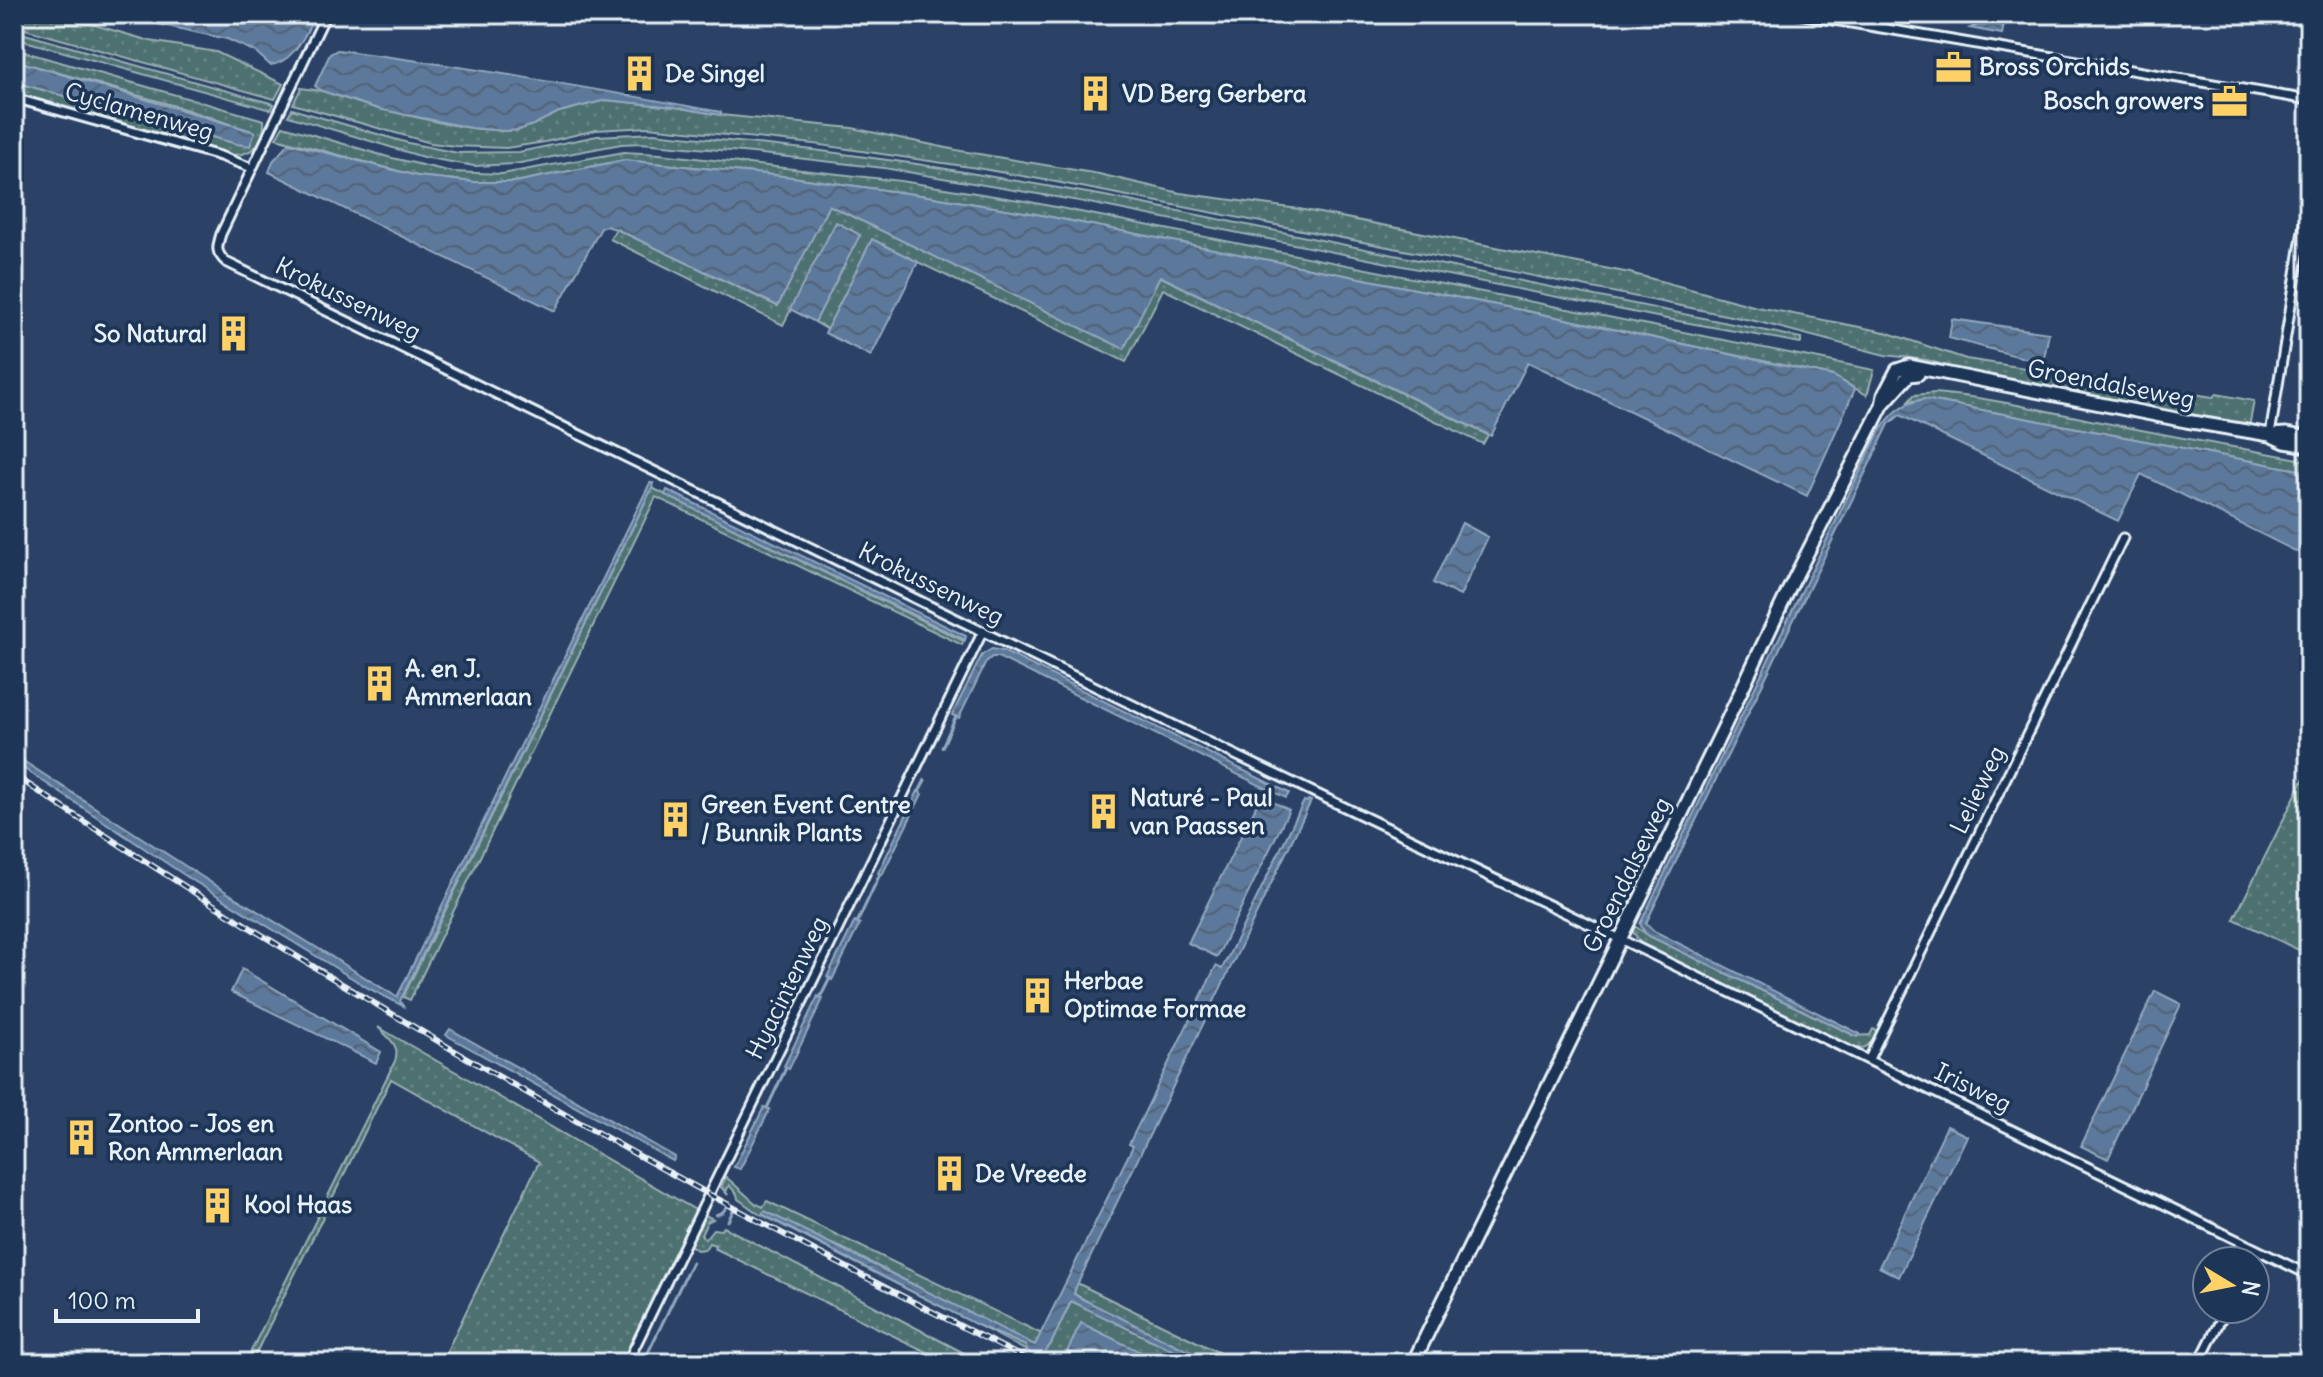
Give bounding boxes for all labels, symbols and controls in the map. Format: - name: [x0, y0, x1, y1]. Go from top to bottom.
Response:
- office icon: Bross Orchids: [1934, 48, 1972, 86]
- place label: Bross Orchids: [1979, 51, 2130, 81]
- building icon: De Singel: [620, 55, 658, 93]
- place label: De Singel: [665, 58, 765, 88]
- street label: Cyclamenweg: [61, 75, 217, 147]
- building icon: VD Berg Gerbera: [1077, 75, 1115, 113]
- place label: VD Berg Gerbera: [1122, 78, 1307, 108]
- office icon: Bosch growers: [2211, 82, 2249, 120]
- place label: Bosch growers: [2043, 85, 2204, 115]
- street label: Krokussenweg: [271, 250, 426, 346]
- building icon: So Natural: [214, 315, 252, 353]
- place label: So Natural: [94, 318, 207, 348]
- street label: Groendalseweg: [2025, 352, 2197, 414]
- street label: Krokussenweg: [854, 535, 1009, 631]
- place label: A. en J. Ammerlaan: [405, 653, 532, 711]
- building icon: A. en J. Ammerlaan: [360, 664, 398, 702]
- street label: Lelieweg: [1943, 741, 2011, 838]
- place label: Naturé - Paul van Paassen: [1130, 782, 1273, 840]
- place label: Green Event Centre / Bunnik Plants: [701, 789, 911, 847]
- street label: Groendalseweg: [1575, 792, 1677, 957]
- building icon: Naturé - Paul van Paassen: [1085, 793, 1123, 831]
- building icon: Green Event Centre / Bunnik Plants: [656, 800, 694, 838]
- street label: Hyacintenweg: [739, 911, 834, 1064]
- place label: Herbae Optimae Formae: [1064, 965, 1246, 1023]
- building icon: Herbae Optimae Formae: [1019, 976, 1057, 1014]
- street label: Irisweg: [1930, 1056, 2017, 1118]
- place label: Zontoo - Jos en Ron Ammerlaan: [108, 1108, 283, 1166]
- building icon: Zontoo - Jos en Ron Ammerlaan: [63, 1119, 101, 1157]
- building icon: De Vreede: [930, 1155, 968, 1193]
- place label: De Vreede: [975, 1158, 1087, 1188]
- building icon: Kool Haas: [199, 1186, 237, 1224]
- place label: Kool Haas: [244, 1189, 352, 1219]
- north arrow: [2191, 1245, 2271, 1325]
- scale bar: [56, 1273, 198, 1323]
- text: N: [2236, 1279, 2266, 1298]
- text: 100 m: [68, 1285, 136, 1315]

